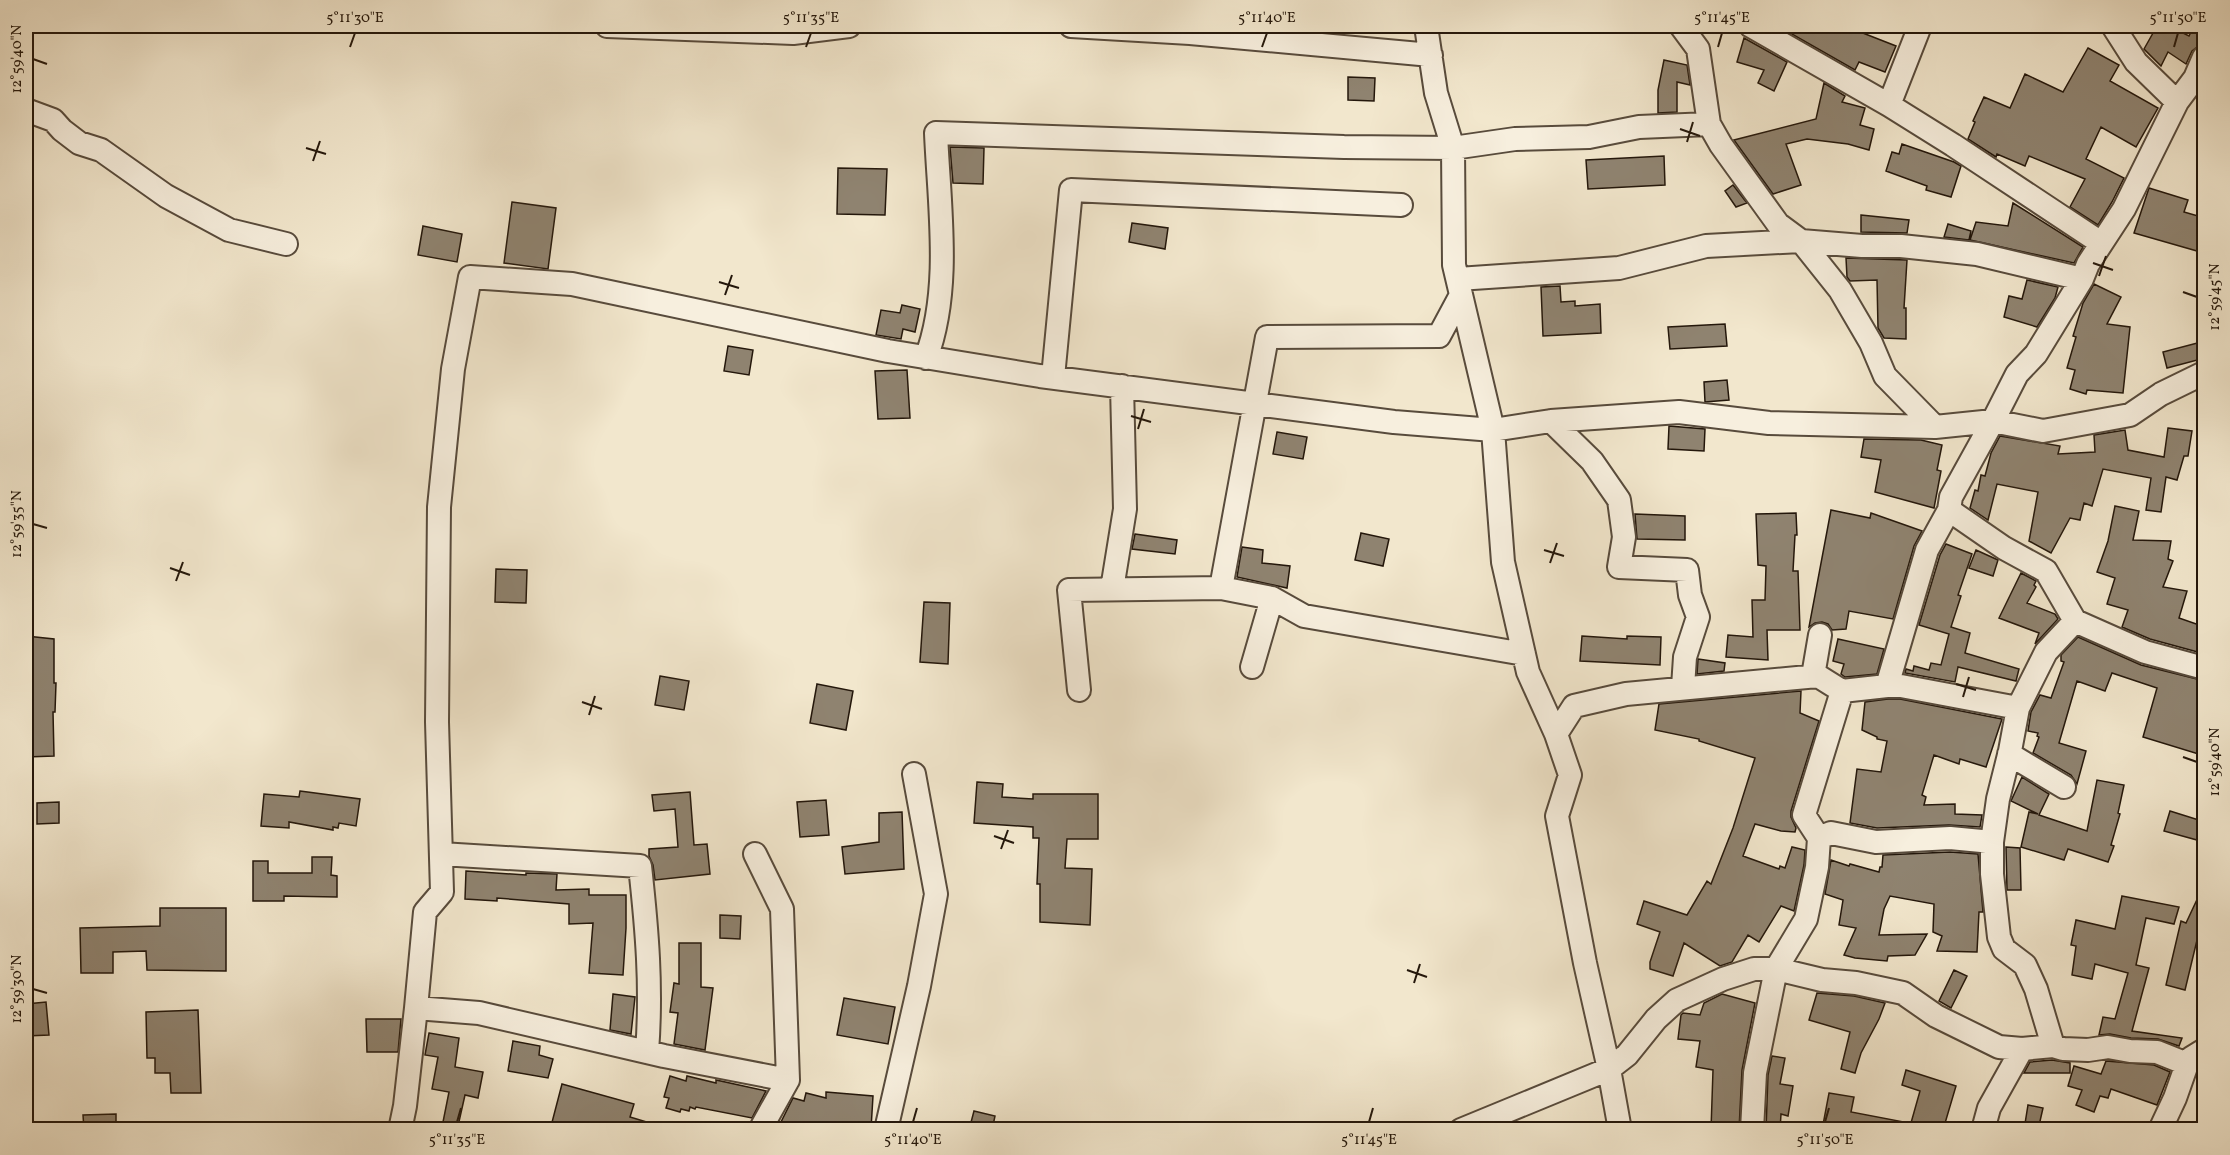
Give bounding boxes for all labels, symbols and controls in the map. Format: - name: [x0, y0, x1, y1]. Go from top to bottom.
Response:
- text: 5°11'30"E: [326, 8, 384, 29]
- text: 5°11'35"E: [783, 8, 839, 29]
- text: 5°11'40"E: [1238, 8, 1296, 29]
- text: 5°11'45"E: [1694, 8, 1750, 29]
- text: 5°11'50"E: [2149, 8, 2207, 29]
- text: 12°59'40"N: [7, 24, 28, 94]
- text: 12°59'45"N: [2205, 263, 2226, 331]
- text: 12°59'35"N: [7, 490, 28, 558]
- text: 12°59'40"N: [2205, 727, 2226, 797]
- text: 12°59'30"N: [7, 955, 28, 1023]
- text: 5°11'35"E: [429, 1130, 485, 1151]
- text: 5°11'40"E: [884, 1130, 942, 1151]
- text: 5°11'45"E: [1341, 1130, 1397, 1151]
- text: 5°11'50"E: [1796, 1130, 1854, 1151]

